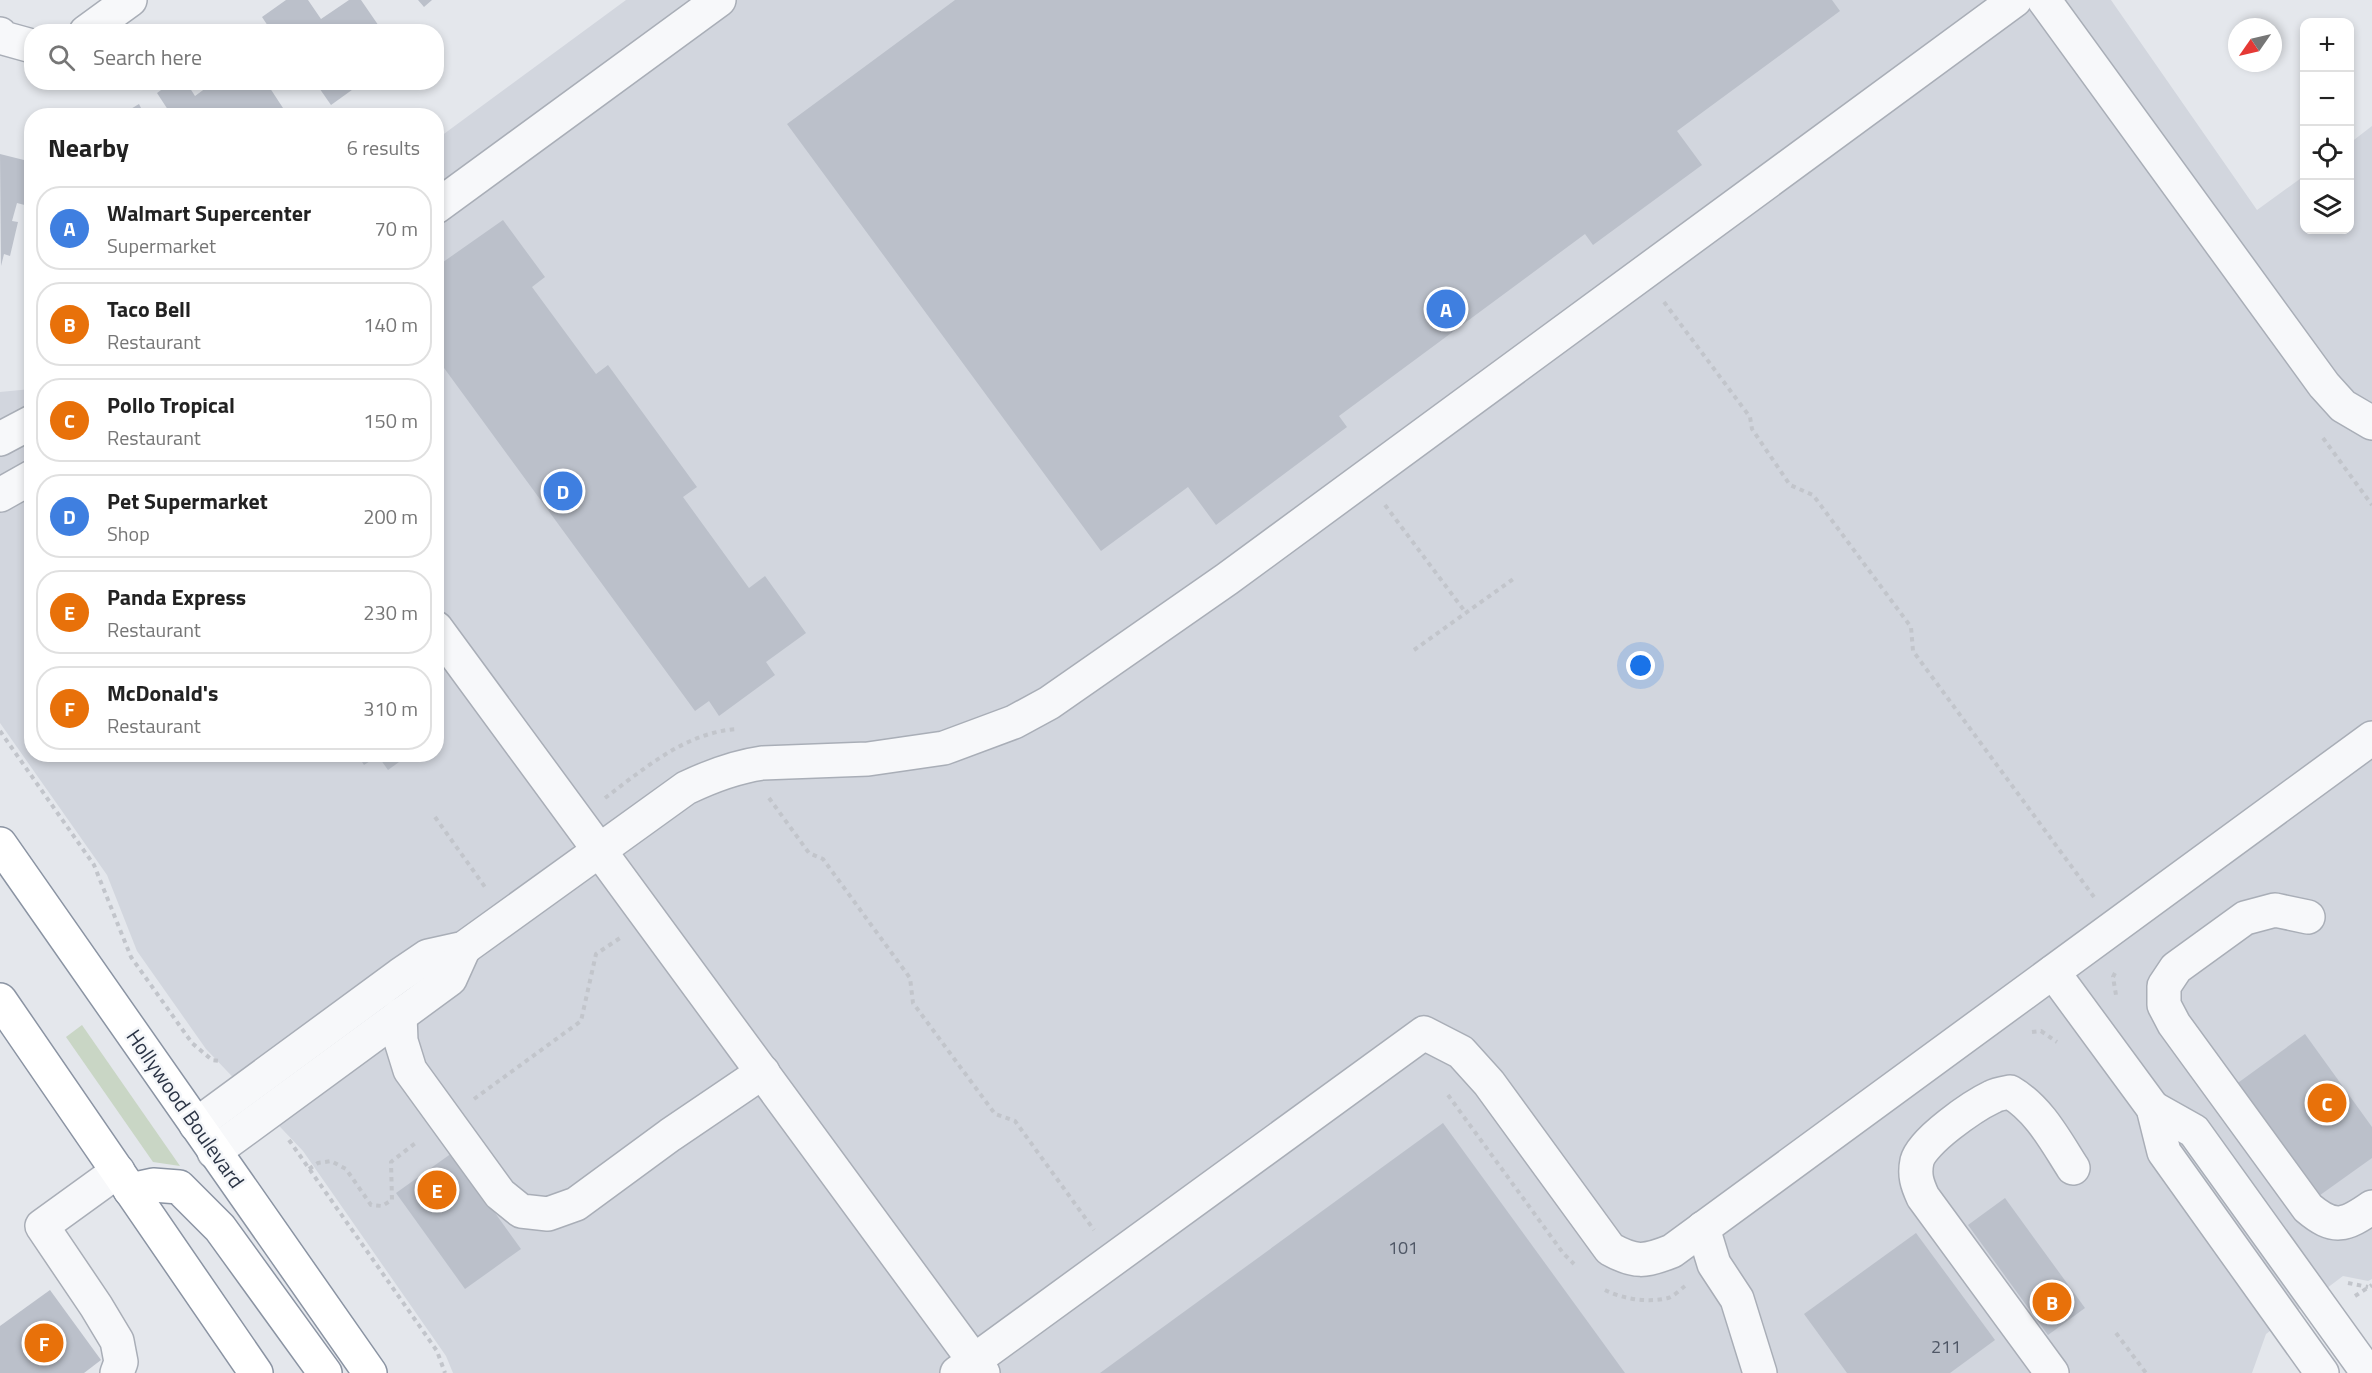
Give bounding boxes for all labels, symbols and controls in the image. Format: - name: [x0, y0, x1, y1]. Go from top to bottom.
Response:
- north arrow: [2228, 18, 2282, 72]
- map controls: [2300, 18, 2354, 234]
- button: +: [2300, 18, 2354, 72]
- search box: [24, 24, 444, 90]
- text: Search here: [93, 40, 202, 74]
- icon: search: [45, 41, 78, 74]
- button: −: [2300, 72, 2354, 126]
- button: locate: [2300, 126, 2354, 180]
- text: Nearby: [48, 128, 129, 167]
- text: 6 results: [347, 132, 420, 163]
- button: layers: [2300, 180, 2354, 234]
- text: Walmart Supercenter: [107, 196, 311, 230]
- text: A: [63, 213, 76, 244]
- text: 70 m: [374, 213, 418, 244]
- text: Supermarket: [107, 230, 216, 261]
- pin: A: [1426, 286, 1466, 332]
- text: Taco Bell: [107, 292, 191, 326]
- text: B: [63, 309, 76, 340]
- text: 140 m: [363, 309, 418, 340]
- text: Restaurant: [107, 326, 201, 357]
- text: Pollo Tropical: [107, 388, 235, 422]
- text: C: [64, 405, 75, 436]
- text: 150 m: [363, 405, 418, 436]
- text: Restaurant: [107, 422, 201, 453]
- pin: D: [544, 468, 582, 514]
- text: Pet Supermarket: [107, 484, 268, 518]
- text: D: [63, 501, 76, 532]
- text: 200 m: [363, 501, 418, 532]
- text: Shop: [107, 518, 150, 549]
- text: Panda Express: [107, 580, 246, 614]
- text: E: [64, 597, 75, 628]
- text: 230 m: [363, 597, 418, 628]
- text: Restaurant: [107, 614, 201, 645]
- your location: [1626, 651, 1655, 680]
- text: McDonald's: [107, 676, 218, 710]
- text: F: [64, 693, 75, 724]
- text: 310 m: [363, 693, 418, 724]
- text: Restaurant: [107, 710, 201, 741]
- street label: Hollywood Boulevard: [119, 1022, 253, 1195]
- pin: C: [2308, 1080, 2346, 1126]
- pin: E: [418, 1168, 456, 1212]
- house number: 101: [1388, 1234, 1418, 1261]
- pin: B: [2032, 1280, 2072, 1324]
- pin: F: [24, 1320, 63, 1366]
- house number: 211: [1931, 1333, 1961, 1360]

